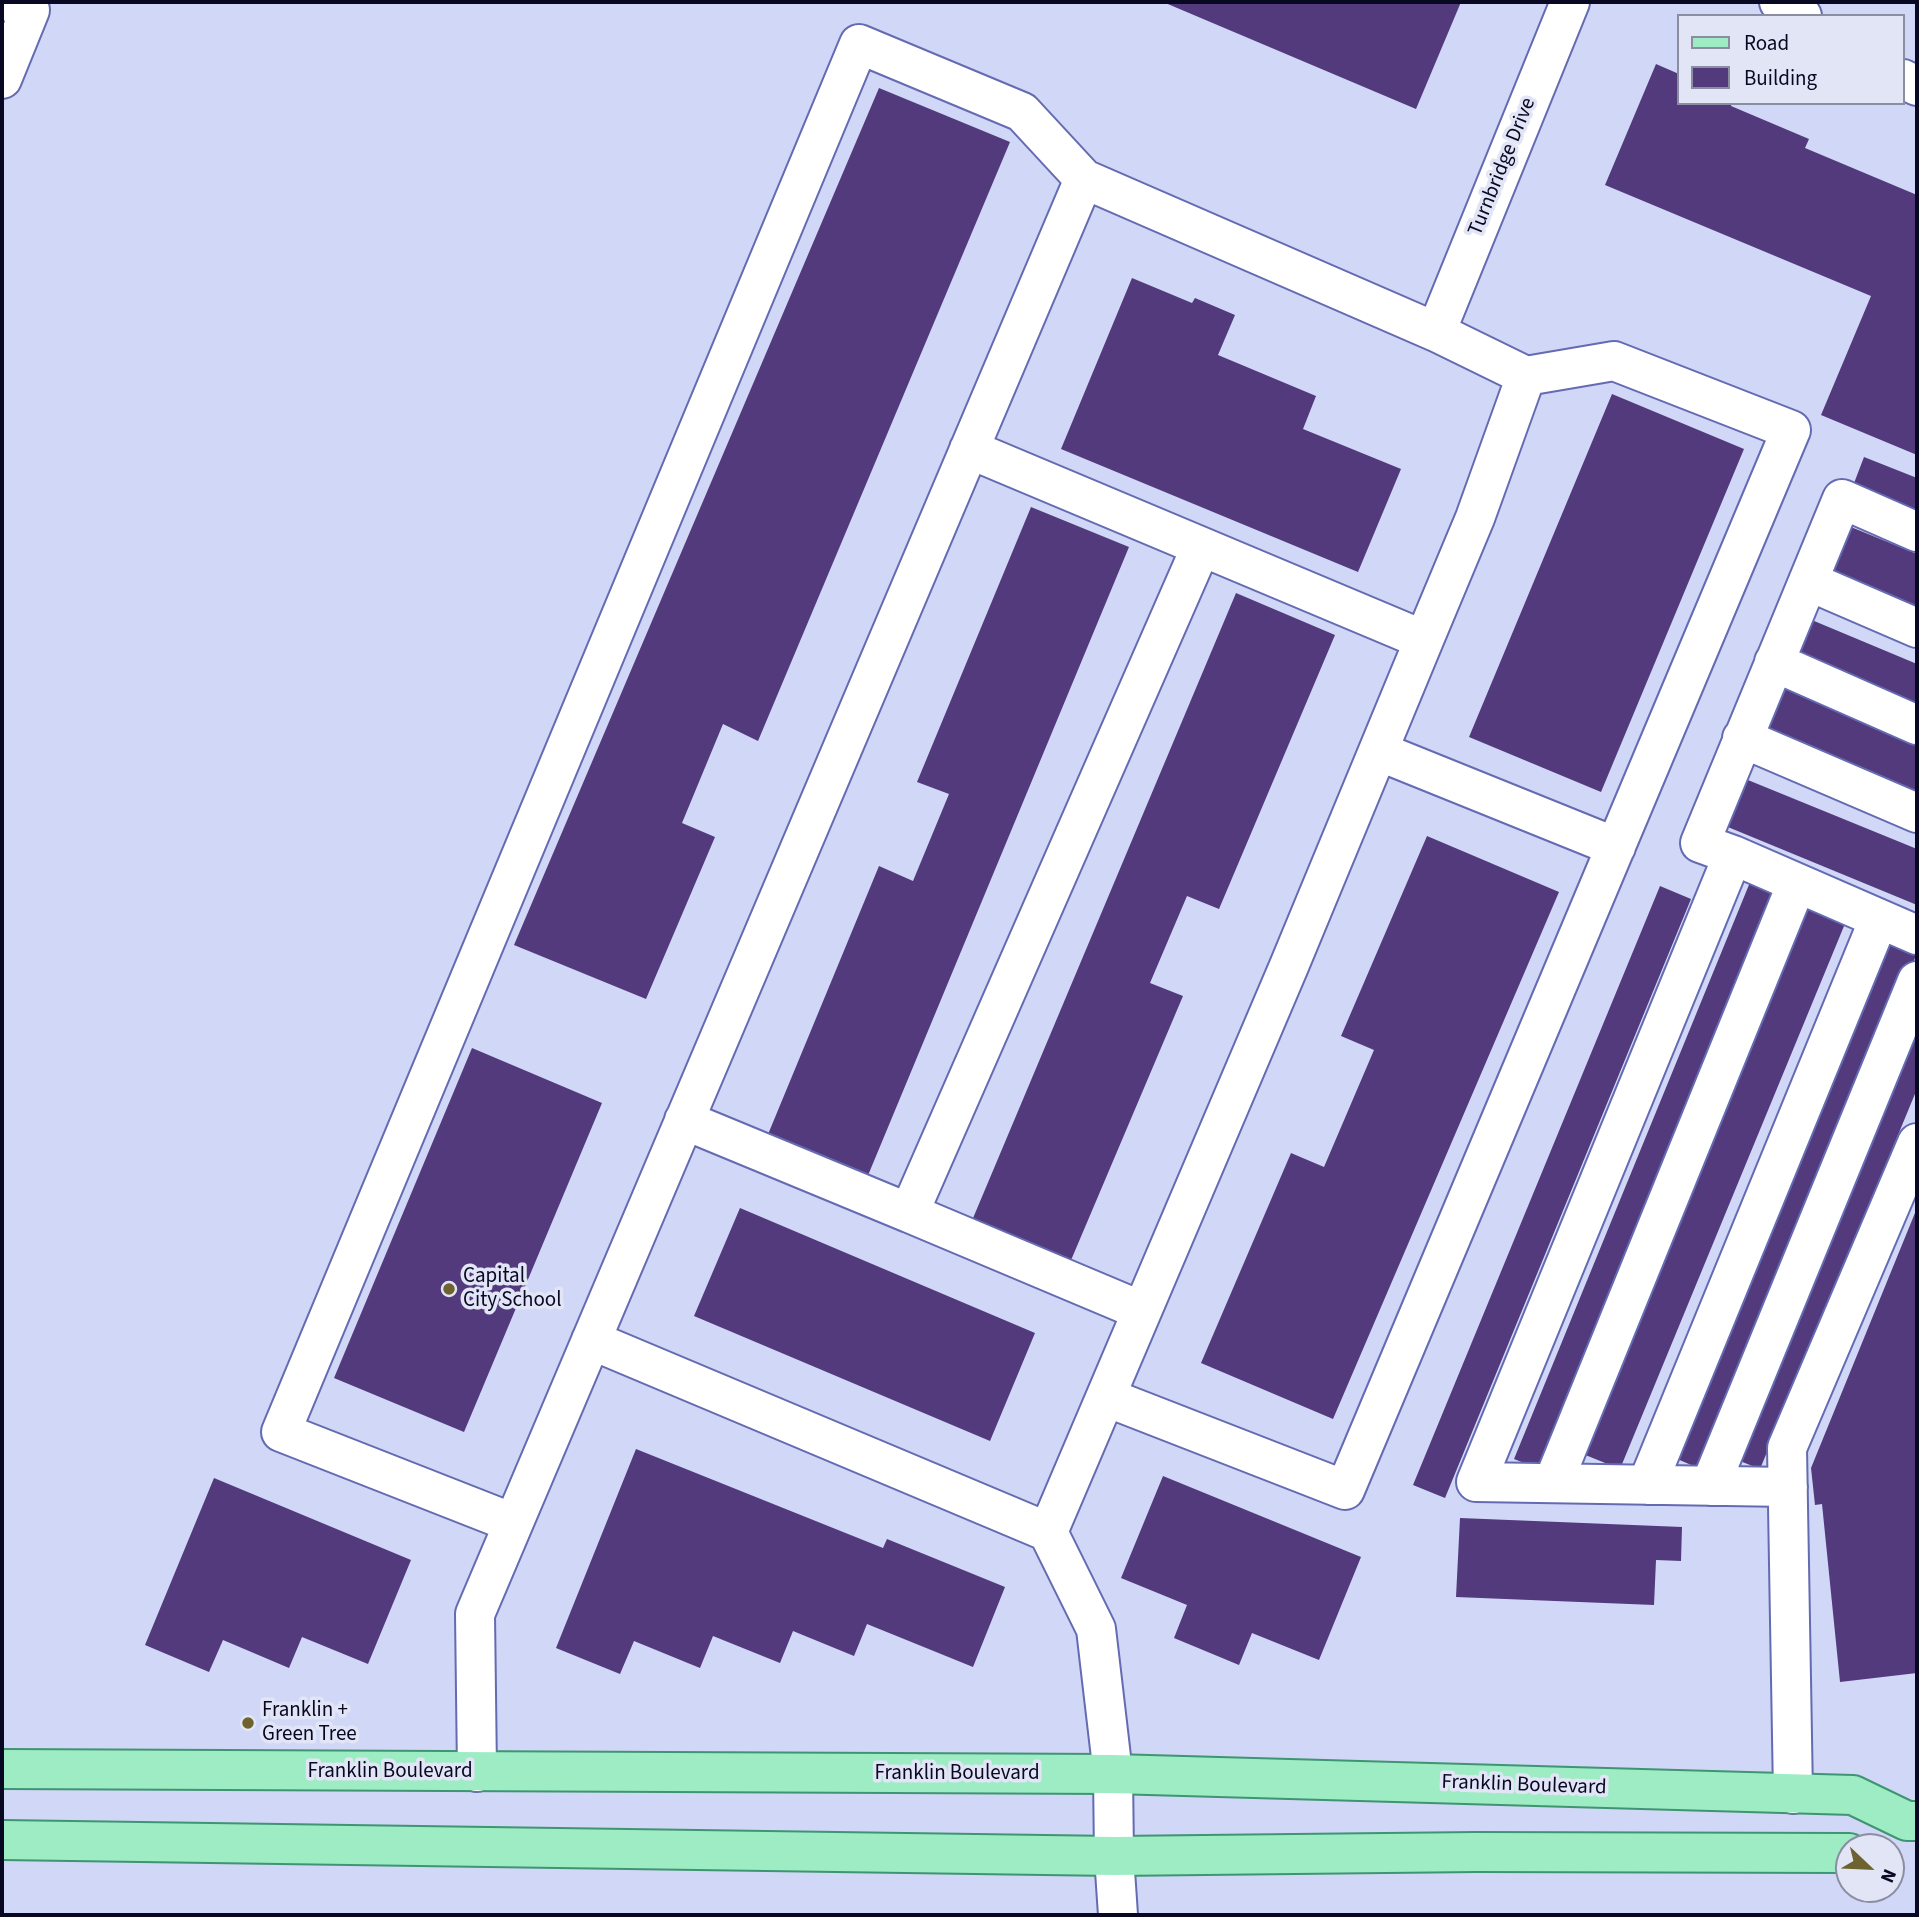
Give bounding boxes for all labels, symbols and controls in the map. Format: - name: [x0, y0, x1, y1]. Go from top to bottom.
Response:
- legend: [1678, 14, 1905, 105]
- text: Road: [1744, 28, 1789, 58]
- text: Building: [1744, 63, 1817, 93]
- street label: Turnbridge Drive: [1464, 94, 1542, 240]
- place label: Capital City School: [463, 1264, 562, 1314]
- marker: Capital City School: [441, 1281, 457, 1297]
- place label: Franklin + Green Tree: [262, 1698, 357, 1748]
- marker: Franklin + Green Tree: [240, 1715, 256, 1731]
- street label: Franklin Boulevard: [307, 1759, 473, 1785]
- street label: Franklin Boulevard: [874, 1761, 1040, 1787]
- street label: Franklin Boulevard: [1441, 1771, 1607, 1801]
- north arrow: [1835, 1833, 1905, 1903]
- text: N: [1873, 1865, 1903, 1887]

